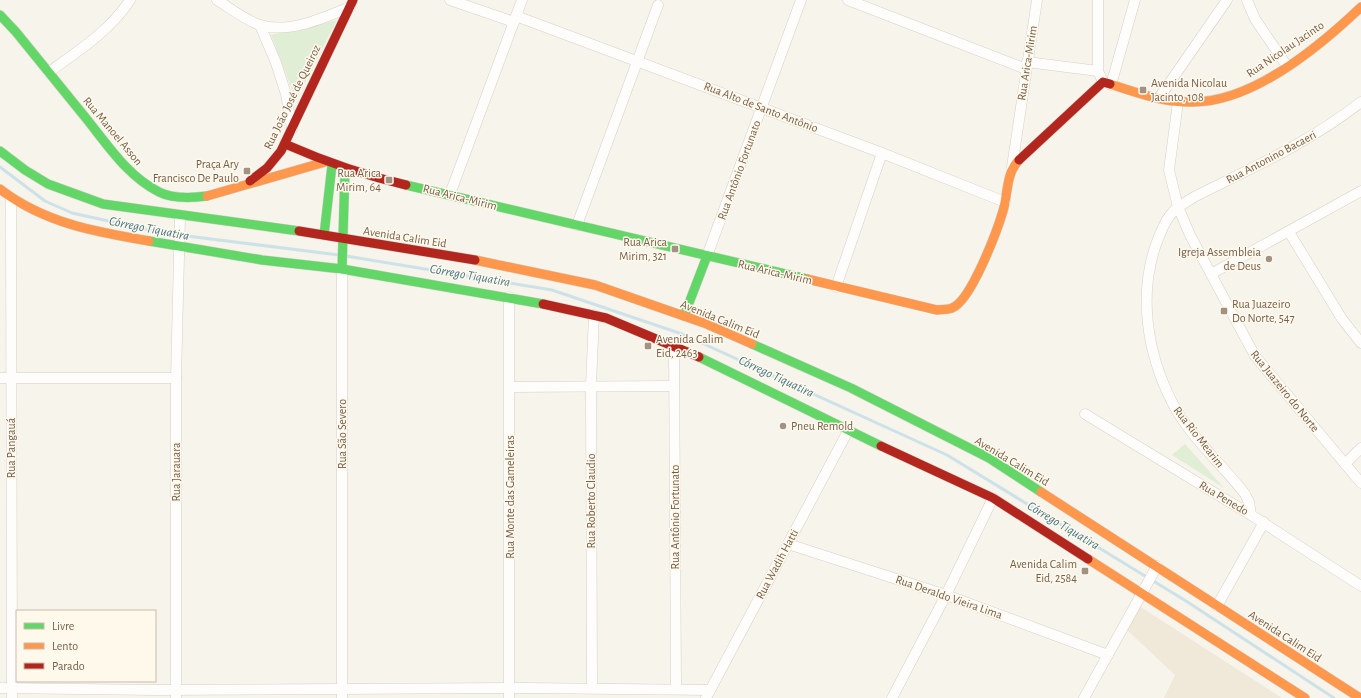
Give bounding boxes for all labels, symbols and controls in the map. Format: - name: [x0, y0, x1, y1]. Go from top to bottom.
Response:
- street label: Rua Nicolau Jacinto: [1244, 19, 1326, 79]
- street label: Rua Arica-Mirim: [1015, 25, 1039, 101]
- street label: Rua João José de Queiroz: [261, 43, 323, 152]
- place label: Avenida Nicolau Jacinto, 108: [1151, 77, 1227, 103]
- street label: Rua Alto de Santo Antônio: [702, 80, 820, 134]
- marker: Avenida Nicolau Jacinto, 108: [1138, 85, 1148, 95]
- street label: Rua Manoel Asson: [81, 95, 145, 167]
- street label: Rua Antônio Fortunato: [715, 119, 763, 221]
- street label: Rua Antonino Bacaeri: [1224, 128, 1318, 186]
- place label: Praça Ary Francisco De Paulo: [153, 158, 239, 184]
- marker: Praça Ary Francisco De Paulo: [242, 166, 252, 176]
- place label: Rua Arica Mirim, 64: [336, 167, 381, 193]
- marker: Rua Arica Mirim, 64: [384, 175, 394, 185]
- street label: Rua Arica-Mirim: [422, 182, 498, 212]
- water label: Córrego Tiquatira: [108, 215, 190, 243]
- street label: Avenida Calim Eid: [363, 224, 447, 250]
- place label: Rua Arica Mirim, 321: [619, 236, 667, 262]
- marker: Rua Arica Mirim, 321: [670, 244, 680, 254]
- place label: Igreja Assembleia de Deus: [1178, 246, 1261, 272]
- marker: Igreja Assembleia de Deus: [1264, 254, 1274, 264]
- street label: Rua Arica-Mirim: [737, 258, 813, 286]
- water label: Córrego Tiquatira: [429, 263, 511, 290]
- street label: Avenida Calim Eid: [679, 298, 761, 340]
- place label: Rua Juazeiro Do Norte, 547: [1232, 298, 1295, 324]
- marker: Rua Juazeiro Do Norte, 547: [1219, 306, 1229, 316]
- place label: Avenida Calim Eid, 2463: [656, 333, 723, 359]
- marker: Avenida Calim Eid, 2463: [643, 341, 653, 351]
- street label: Rua Juazeiro do Norte: [1249, 348, 1321, 434]
- water label: Córrego Tiquatira: [736, 354, 816, 400]
- street label: Rua São Severo: [336, 399, 348, 469]
- street label: Rua Rio Mearim: [1171, 404, 1227, 470]
- street label: Rua Pangauá: [5, 417, 17, 478]
- place label: Pneu Remold: [791, 420, 853, 432]
- marker: Pneu Remold: [778, 421, 788, 431]
- street label: Avenida Calim Eid: [973, 434, 1051, 488]
- street label: Rua Monte das Gameleiras: [504, 435, 516, 559]
- street label: Rua Jarauara: [170, 442, 182, 502]
- street label: Rua Roberto Claudio: [585, 453, 597, 549]
- street label: Rua Antônio Fortunato: [669, 464, 681, 570]
- street label: Rua Penedo: [1197, 479, 1251, 517]
- water label: Córrego Tiquatira: [1025, 499, 1101, 553]
- street label: Rua Wadih Hatti: [754, 527, 800, 601]
- place label: Avenida Calim Eid, 2584: [1010, 558, 1077, 584]
- marker: Avenida Calim Eid, 2584: [1080, 566, 1090, 576]
- street label: Rua Deraldo Vieira Lima: [894, 573, 1004, 621]
- street label: Avenida Calim Eid: [1246, 608, 1324, 664]
- legend: [16, 610, 156, 682]
- text: Livre: [52, 620, 74, 632]
- text: Lento: [52, 640, 78, 652]
- text: Parado: [52, 660, 85, 672]

